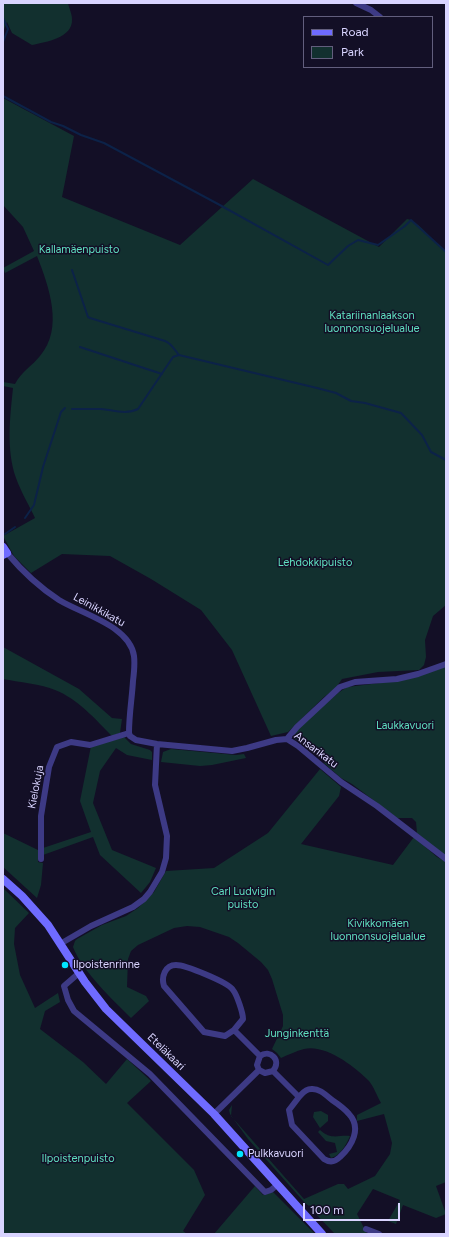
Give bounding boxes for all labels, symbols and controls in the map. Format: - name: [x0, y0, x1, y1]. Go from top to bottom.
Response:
- legend: [303, 16, 433, 68]
- text: Road: [341, 25, 369, 39]
- text: Park: [341, 45, 364, 59]
- park label: Kallamäenpuisto: [39, 243, 119, 257]
- park label: Katariinanlaakson luonnonsuojelualue: [324, 309, 420, 335]
- park label: Lehdokkipuisto: [278, 556, 352, 570]
- street label: Leinikkikatu: [71, 590, 127, 630]
- park label: Laukkavuori: [376, 719, 434, 733]
- street label: Ansarikatu: [291, 729, 341, 771]
- street label: Kielokuja: [25, 764, 47, 810]
- park label: Carl Ludvigin puisto: [211, 885, 275, 911]
- park label: Kivikkomäen luonnonsuojelualue: [330, 917, 426, 943]
- place label: Ilpoistenrinne: [73, 958, 140, 972]
- marker: Ilpoistenrinne: [60, 960, 70, 970]
- park label: Junginkenttä: [265, 1027, 329, 1041]
- street label: Eteläkaari: [144, 1031, 188, 1073]
- place label: Pulkkavuori: [248, 1147, 303, 1161]
- marker: Pulkkavuori: [235, 1149, 245, 1159]
- park label: Ilpoistenpuisto: [41, 1152, 115, 1166]
- scale bar: [305, 1195, 402, 1221]
- text: 100 m: [310, 1203, 344, 1217]

